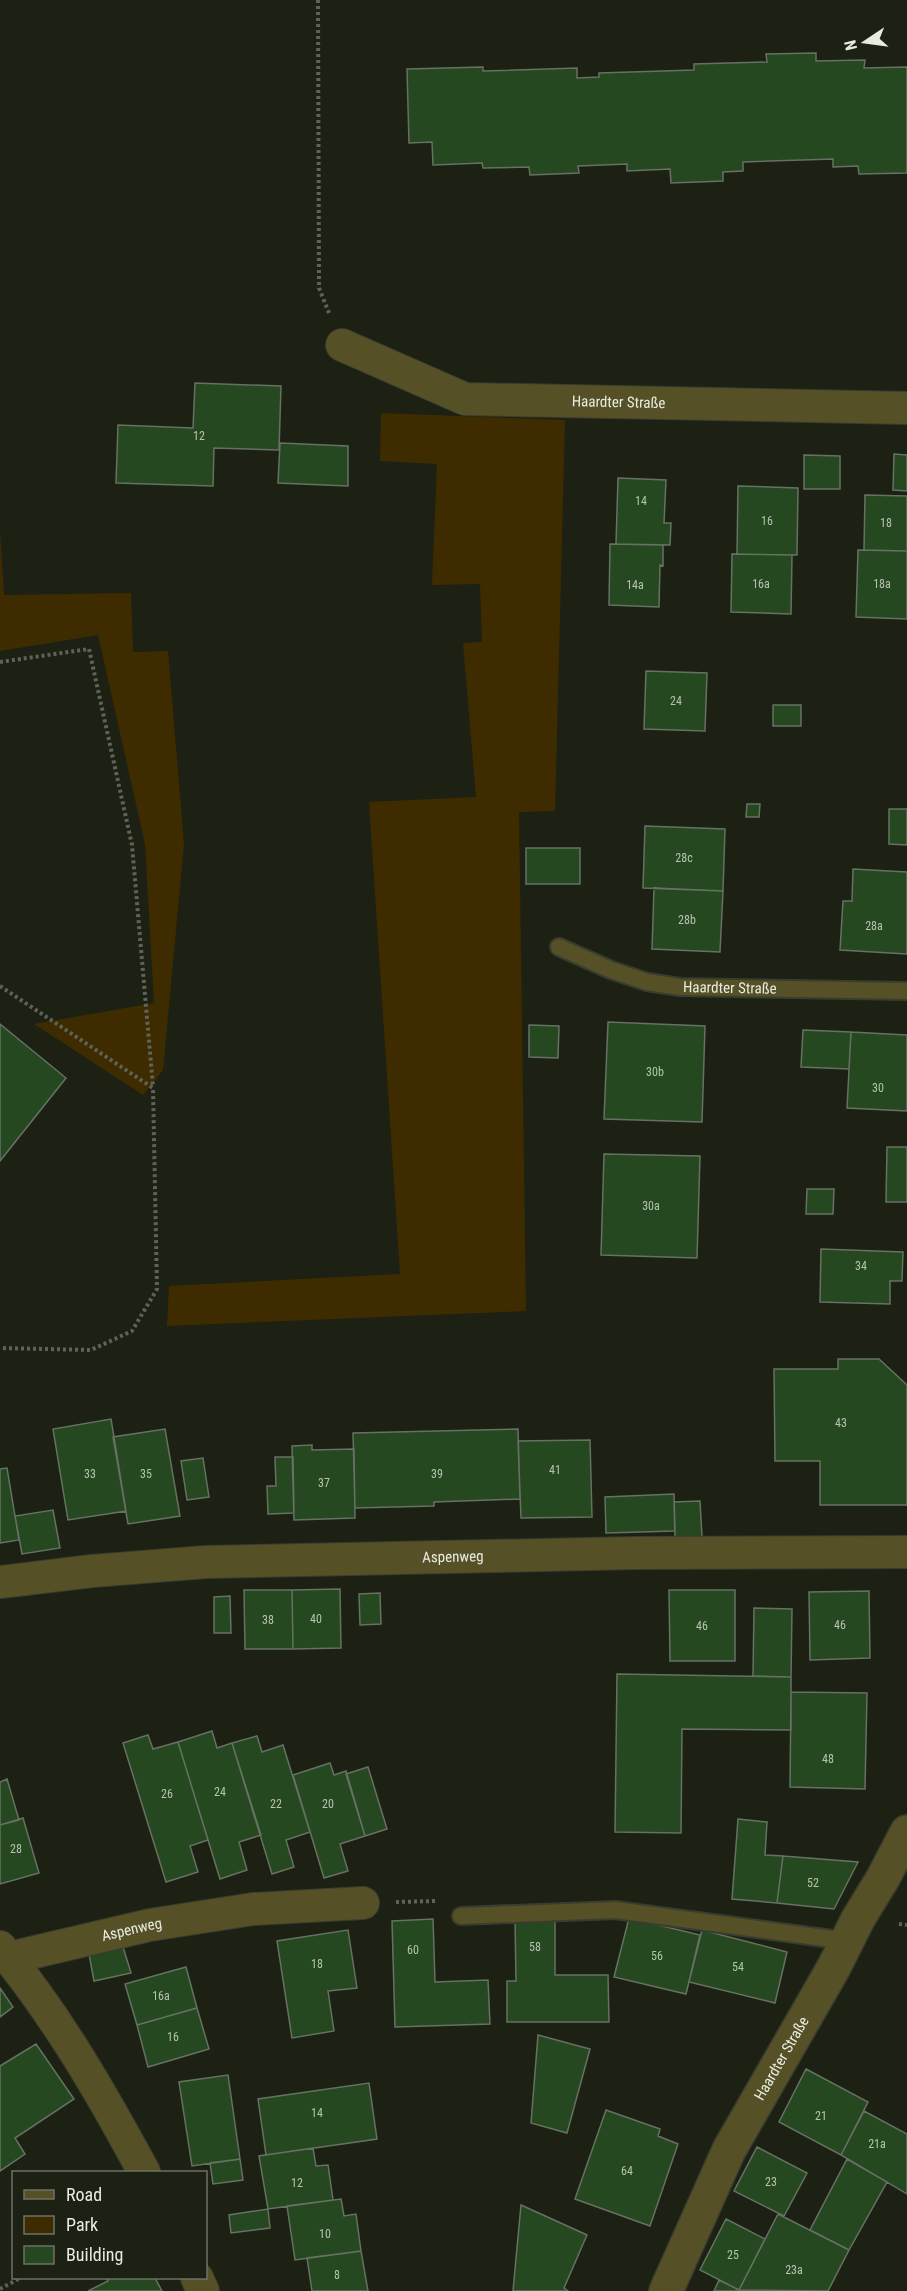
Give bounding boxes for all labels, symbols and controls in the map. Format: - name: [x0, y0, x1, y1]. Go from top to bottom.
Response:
- north arrow: [835, 12, 895, 72]
- text: N: [841, 38, 861, 52]
- street label: Haardter Straße: [572, 392, 666, 412]
- house number: 12: [193, 429, 205, 443]
- house number: 14: [635, 494, 647, 508]
- house number: 16: [761, 514, 773, 528]
- house number: 18: [880, 516, 892, 530]
- house number: 16a: [752, 577, 770, 591]
- house number: 18a: [873, 577, 891, 591]
- house number: 14a: [626, 578, 644, 592]
- house number: 24: [670, 694, 682, 708]
- house number: 28c: [675, 851, 693, 865]
- house number: 28b: [678, 913, 696, 927]
- house number: 28a: [865, 919, 883, 933]
- street label: Haardter Straße: [683, 978, 777, 998]
- house number: 30b: [646, 1065, 664, 1079]
- house number: 30: [872, 1081, 884, 1095]
- house number: 30a: [642, 1199, 660, 1213]
- house number: 34: [855, 1259, 867, 1273]
- house number: 43: [835, 1416, 847, 1430]
- house number: 41: [549, 1463, 561, 1477]
- house number: 33: [84, 1467, 96, 1481]
- house number: 35: [140, 1467, 152, 1481]
- house number: 39: [431, 1467, 443, 1481]
- house number: 37: [318, 1476, 330, 1490]
- street label: Aspenweg: [422, 1547, 484, 1566]
- house number: 40: [310, 1612, 322, 1626]
- house number: 38: [262, 1613, 274, 1627]
- house number: 46: [834, 1618, 846, 1632]
- house number: 46: [696, 1619, 708, 1633]
- house number: 48: [822, 1752, 834, 1766]
- house number: 24: [214, 1785, 226, 1799]
- house number: 26: [161, 1787, 173, 1801]
- house number: 22: [270, 1797, 282, 1811]
- house number: 20: [322, 1797, 334, 1811]
- house number: 28: [10, 1842, 22, 1856]
- house number: 52: [807, 1876, 819, 1890]
- street label: Aspenweg: [100, 1914, 163, 1945]
- house number: 58: [529, 1940, 541, 1954]
- house number: 60: [407, 1943, 419, 1957]
- house number: 56: [651, 1949, 663, 1963]
- house number: 18: [311, 1957, 323, 1971]
- house number: 54: [732, 1960, 744, 1974]
- house number: 16a: [152, 1989, 170, 2003]
- street label: Haardter Straße: [750, 2013, 813, 2104]
- house number: 16: [167, 2030, 179, 2044]
- house number: 14: [311, 2106, 323, 2120]
- house number: 21: [815, 2109, 827, 2123]
- house number: 21a: [868, 2137, 886, 2151]
- house number: 64: [621, 2164, 633, 2178]
- legend: [12, 2171, 207, 2279]
- house number: 23: [765, 2175, 777, 2189]
- house number: 12: [291, 2176, 303, 2190]
- text: Road: [66, 2184, 102, 2205]
- text: Park: [66, 2214, 98, 2235]
- house number: 10: [319, 2227, 331, 2241]
- text: Building: [66, 2244, 123, 2265]
- house number: 25: [727, 2248, 739, 2262]
- house number: 23a: [785, 2263, 803, 2277]
- house number: 8: [334, 2268, 340, 2282]

